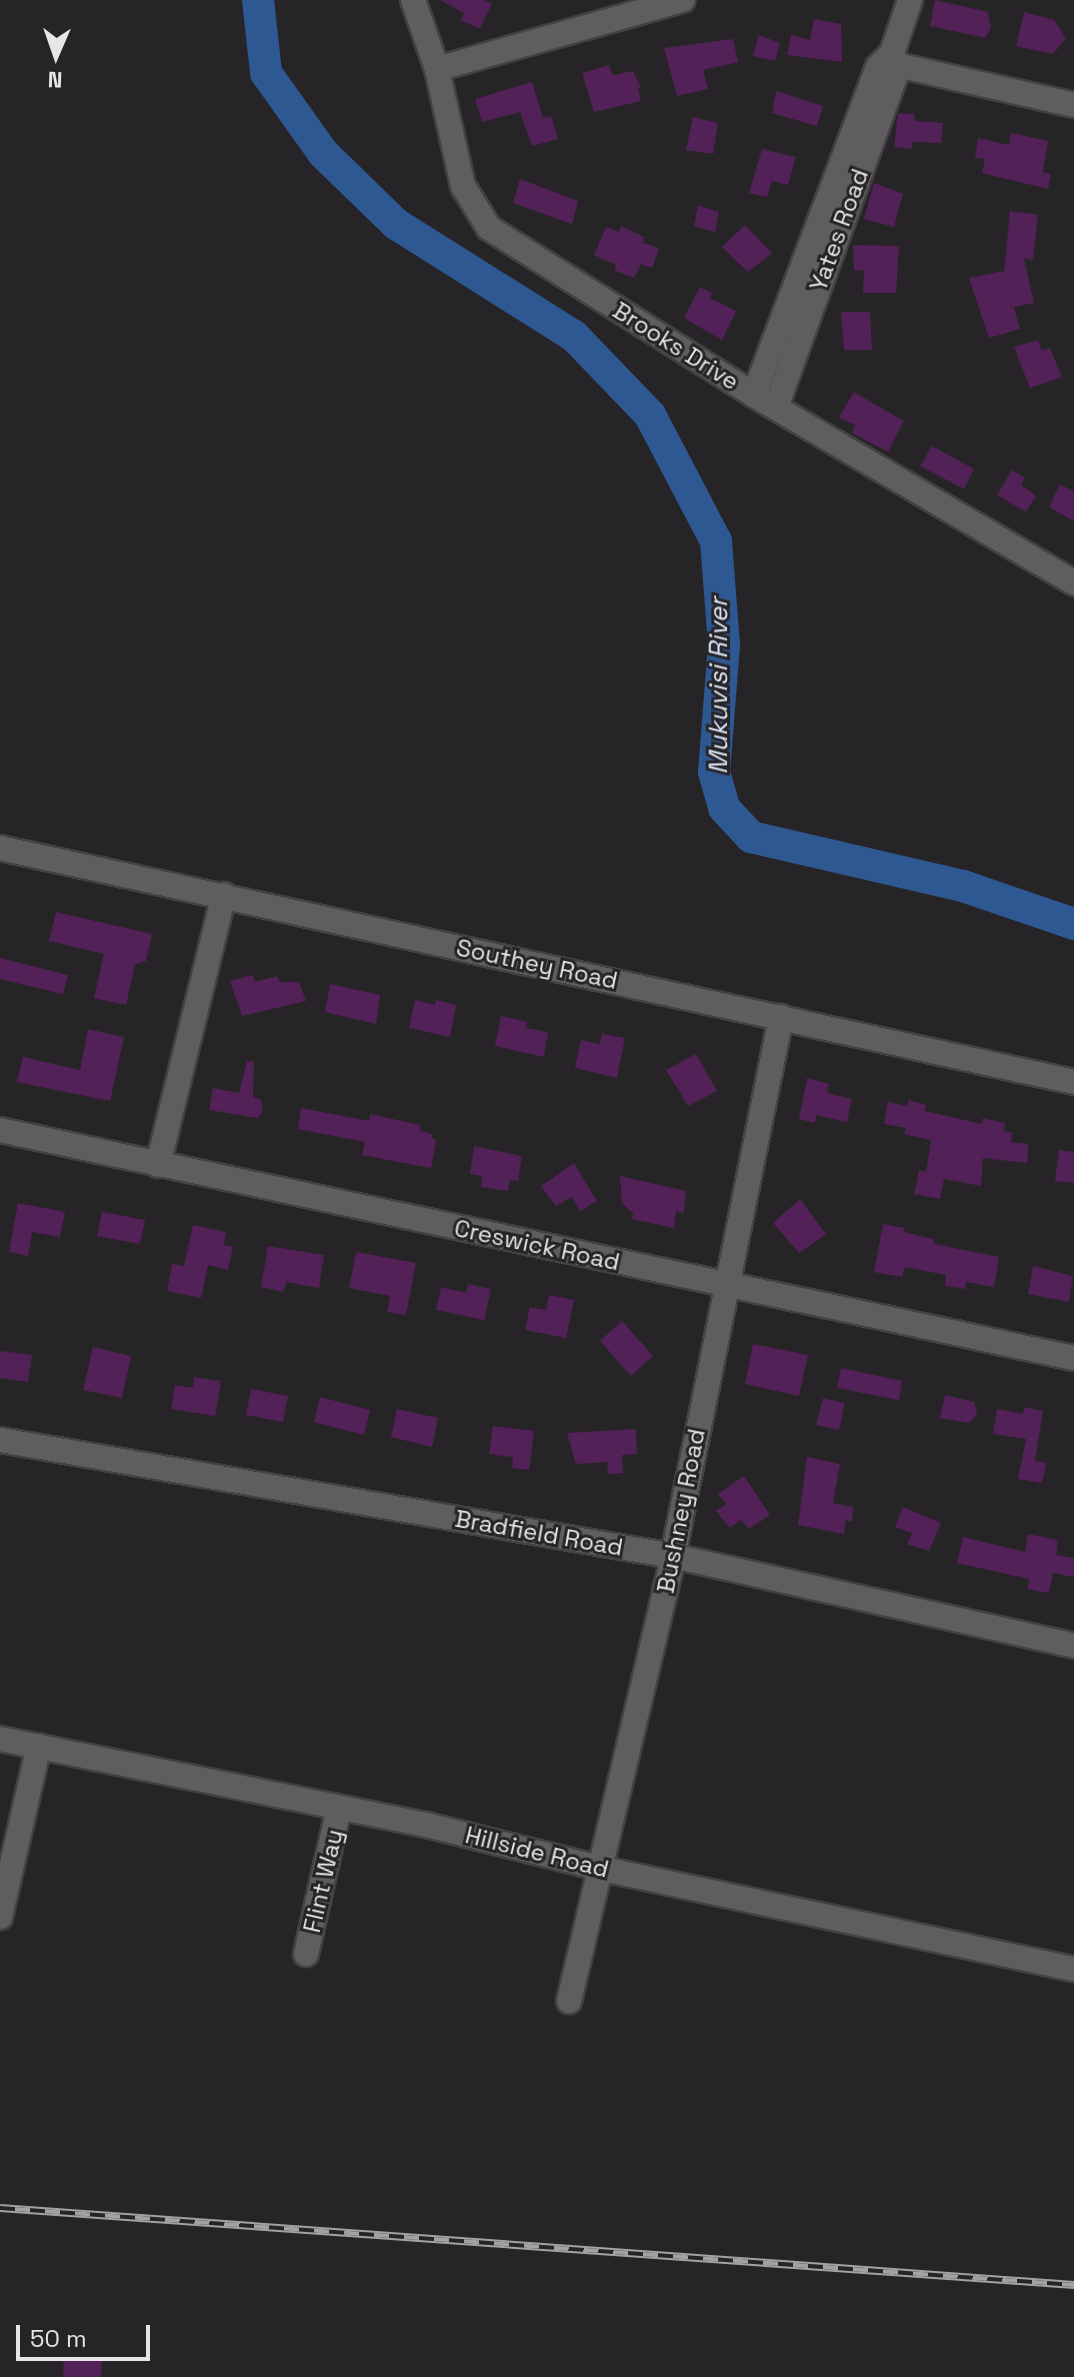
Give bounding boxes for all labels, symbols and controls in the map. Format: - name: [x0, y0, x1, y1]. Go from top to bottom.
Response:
- north arrow: [16, 16, 96, 96]
- text: N: [47, 66, 63, 94]
- street label: Yates Road: [804, 165, 874, 295]
- street label: Brooks Drive: [608, 296, 744, 396]
- water label: Mukuvisi River: [703, 598, 735, 774]
- street label: Southey Road: [454, 933, 620, 995]
- street label: Creswick Road: [452, 1213, 622, 1277]
- street label: Bushney Road: [651, 1426, 711, 1596]
- street label: Bradfield Road: [453, 1504, 625, 1562]
- street label: Hillside Road: [462, 1820, 612, 1884]
- street label: Flint Way: [297, 1826, 349, 1936]
- scale bar: [20, 2309, 154, 2359]
- text: 50 m: [30, 2323, 87, 2354]

